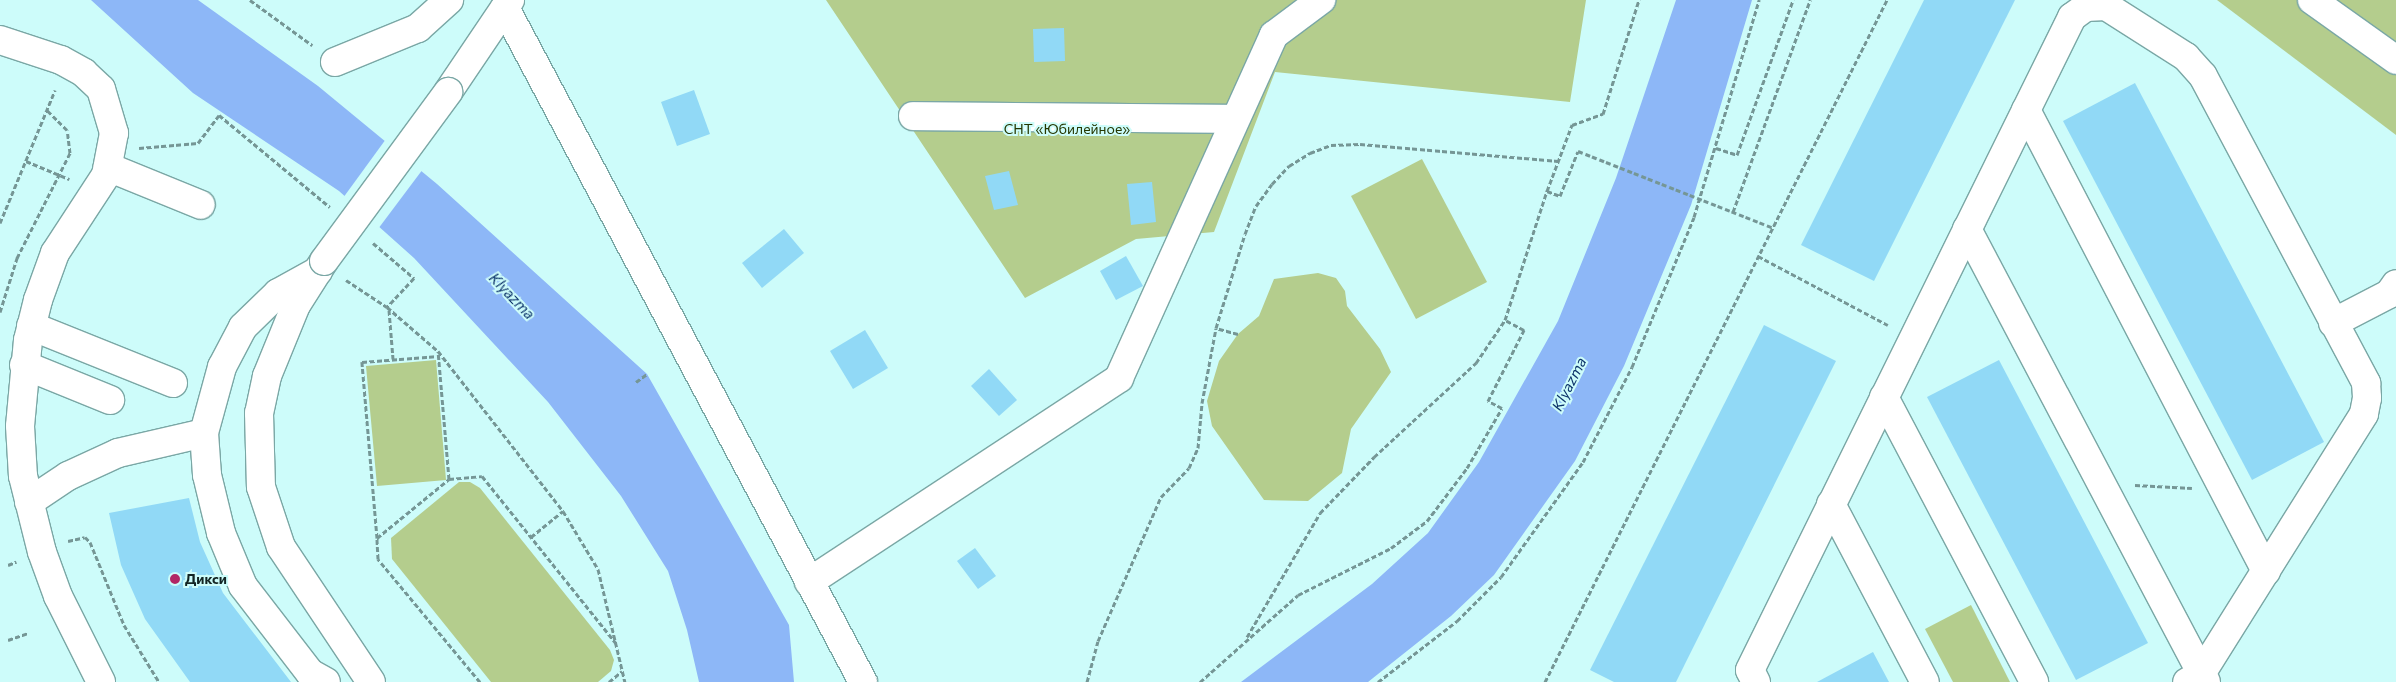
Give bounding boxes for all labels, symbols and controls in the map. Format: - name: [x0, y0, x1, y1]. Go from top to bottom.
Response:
- park label: СНТ «Юбилейное»: [1004, 121, 1130, 137]
- water label: Klyazma: [485, 269, 539, 323]
- water label: Klyazma: [1548, 354, 1590, 414]
- place label: Дикси: [185, 571, 227, 587]
- marker: Дикси: [169, 573, 181, 585]

